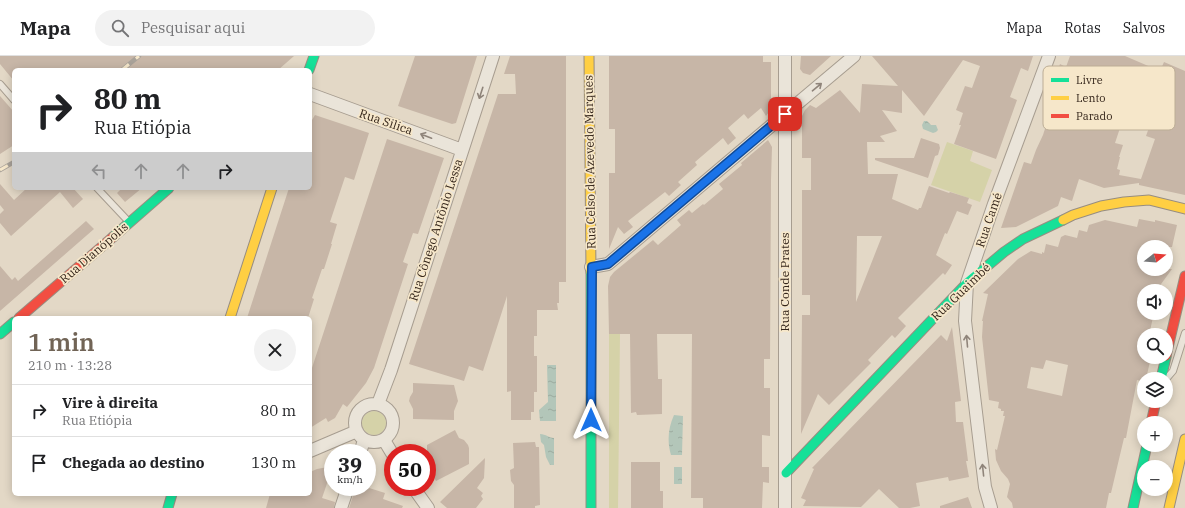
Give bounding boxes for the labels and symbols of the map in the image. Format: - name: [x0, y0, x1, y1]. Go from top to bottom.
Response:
- legend: [1043, 66, 1175, 130]
- text: Livre: [1076, 73, 1103, 87]
- street label: Rua Celso de Azevedo Marques: [580, 75, 599, 249]
- one-way arrow: [812, 82, 823, 91]
- one-way arrow: [476, 87, 484, 99]
- text: Lento: [1076, 91, 1106, 105]
- pin: [768, 97, 802, 131]
- street label: Rua Silica: [357, 105, 415, 138]
- text: Parado: [1076, 109, 1113, 123]
- one-way arrow: [419, 132, 432, 139]
- street label: Rua Cônego Antônio Lessa: [405, 156, 466, 303]
- street label: Rua Camé: [972, 191, 1005, 249]
- street label: Rua Dianópolis: [56, 219, 131, 286]
- street label: Rua Conde Prates: [777, 232, 792, 332]
- north arrow: [1137, 240, 1173, 276]
- street label: Rua Guaimbé: [928, 260, 993, 324]
- one-way arrow: [963, 335, 970, 348]
- position arrow: [570, 399, 612, 441]
- speed limit sign: 50: [384, 444, 436, 496]
- one-way arrow: [979, 464, 986, 477]

